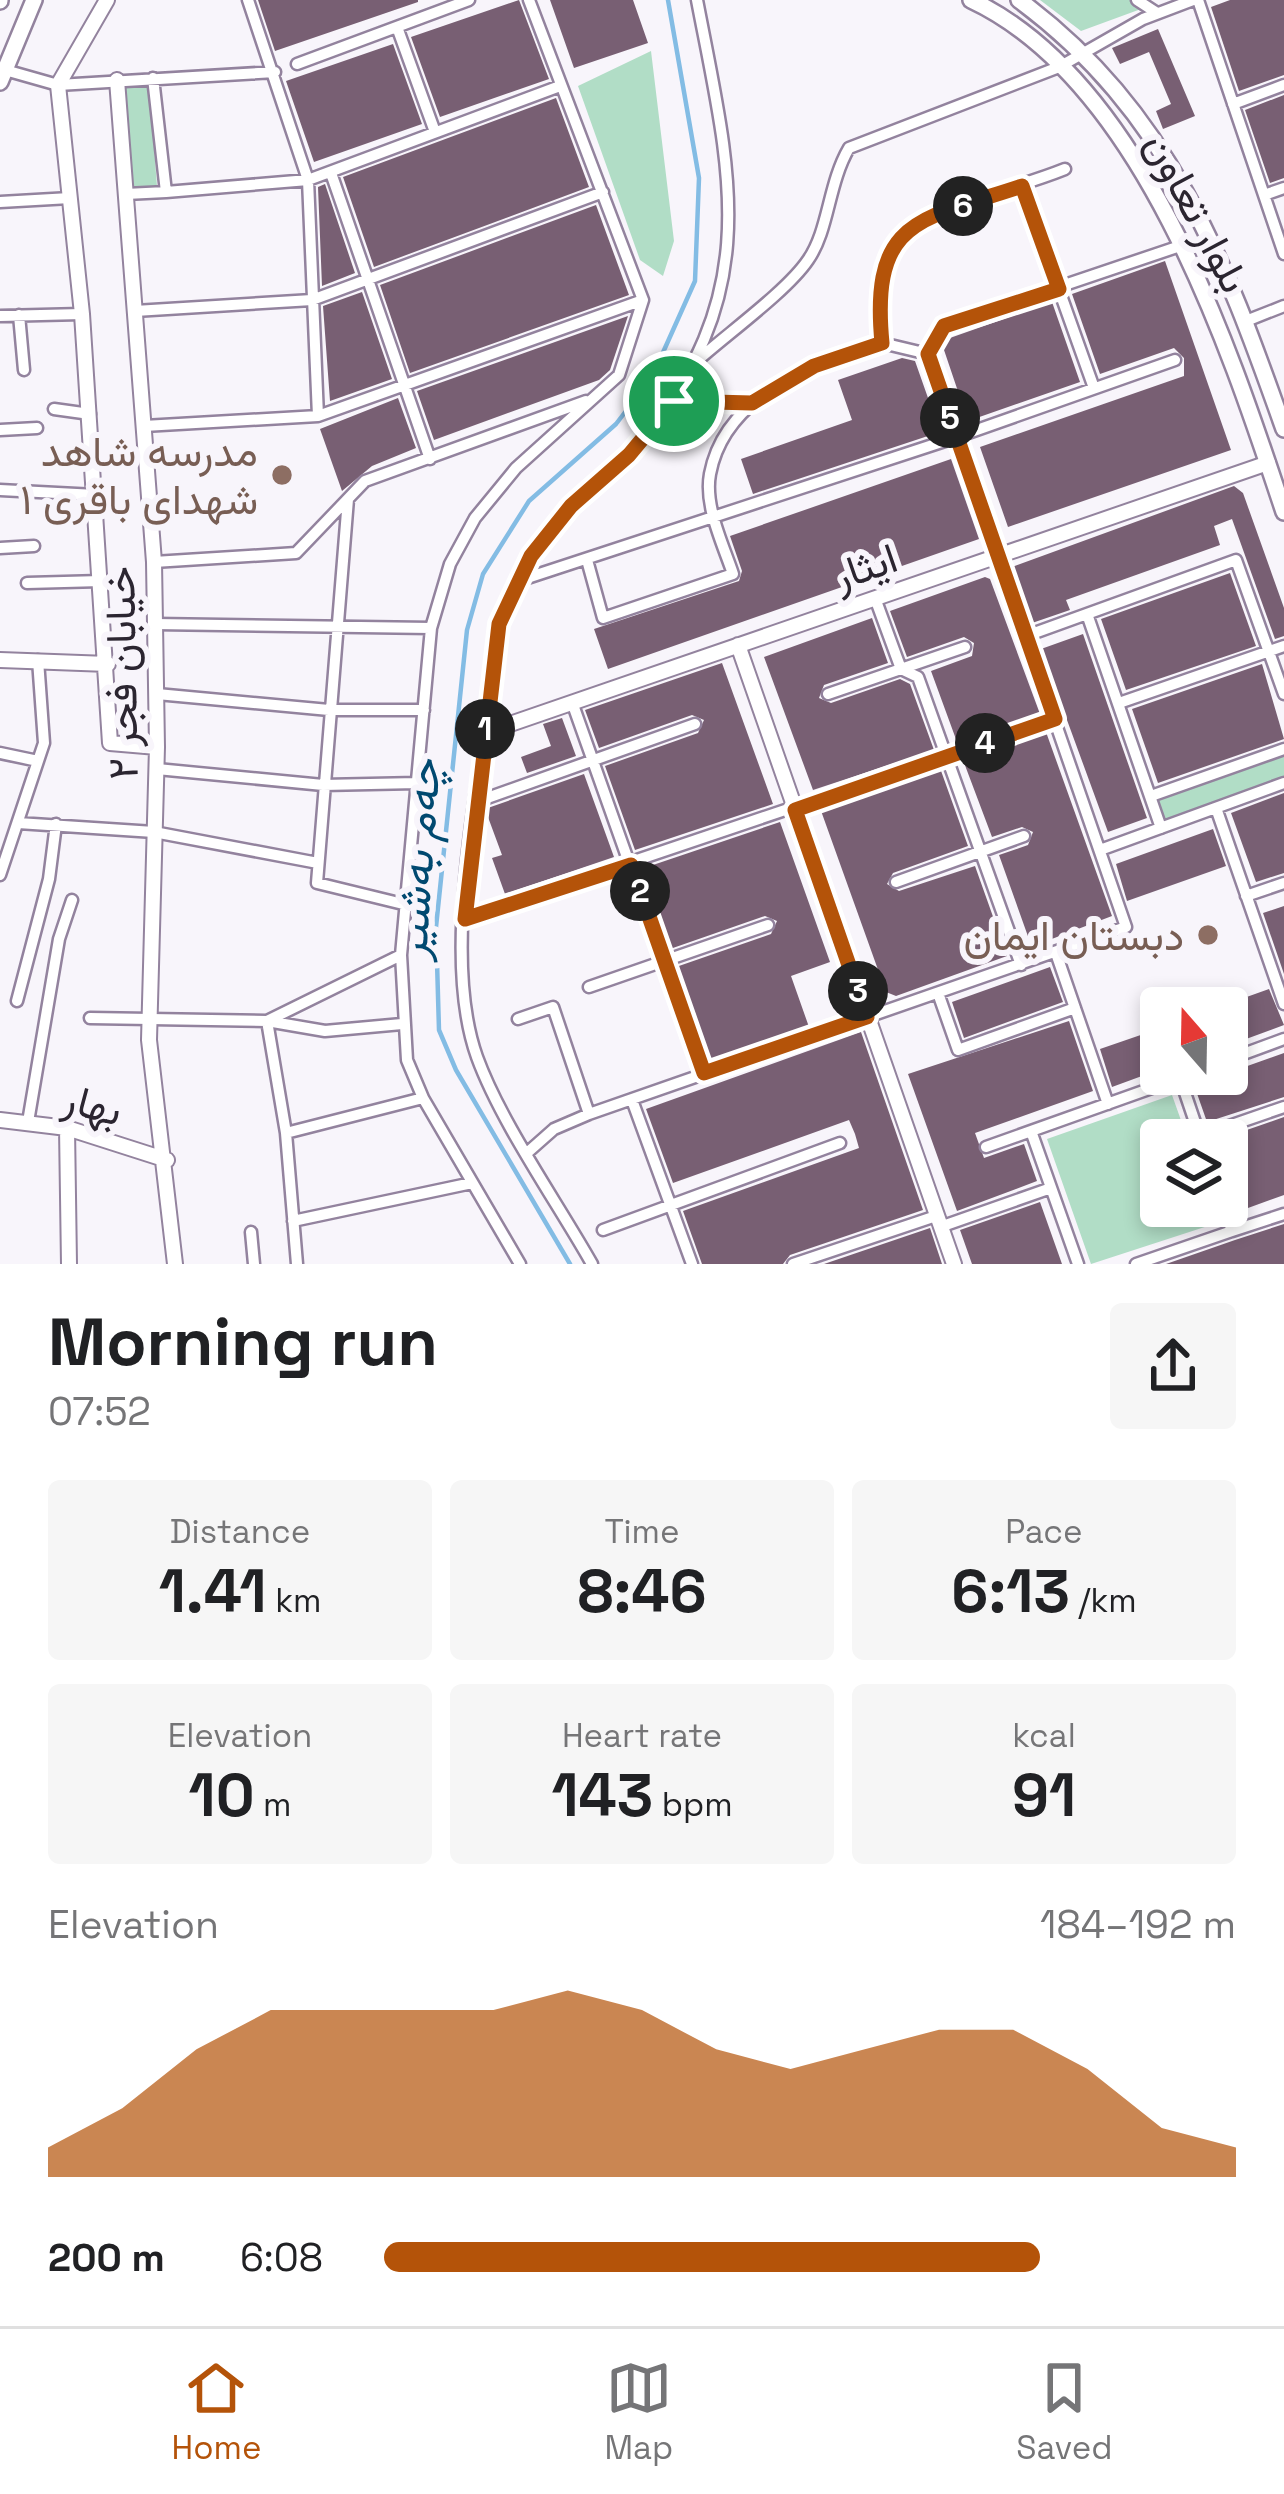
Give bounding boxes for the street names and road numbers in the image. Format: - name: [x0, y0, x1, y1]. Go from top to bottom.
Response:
- street label: بلوار تعاون: [1133, 123, 1262, 302]
- street label: ایثار: [825, 531, 904, 602]
- street label: خیابان فجر ۲: [93, 566, 150, 780]
- street label: بهار: [57, 1071, 128, 1138]

